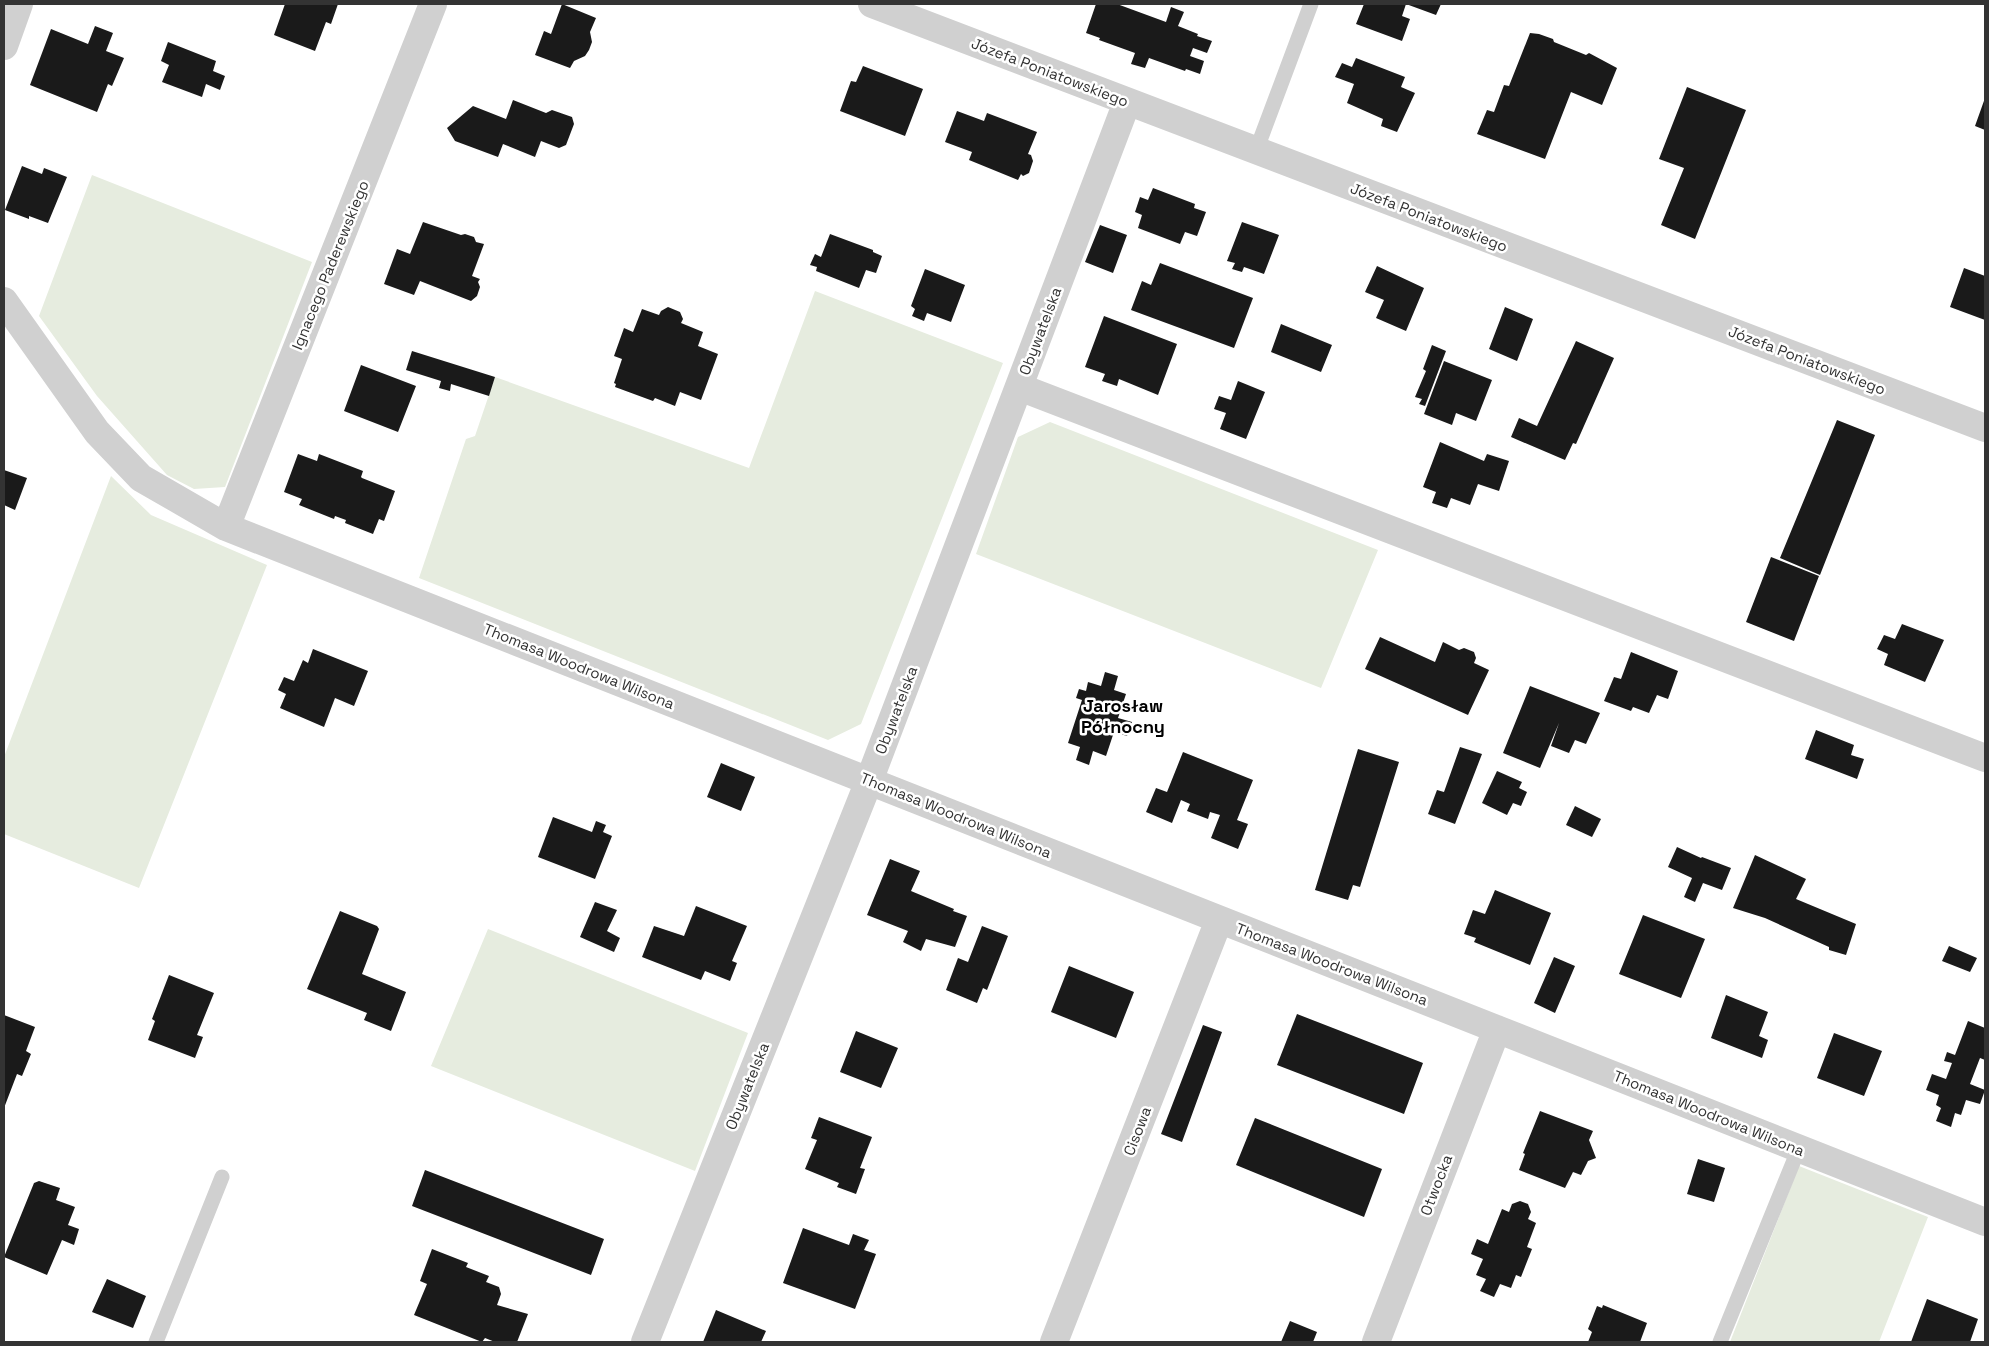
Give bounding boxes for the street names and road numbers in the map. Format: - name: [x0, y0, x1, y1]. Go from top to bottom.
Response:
- street label: Józefa Poniatowskiego: [969, 33, 1131, 111]
- street label: Ignacego Paderewskiego: [287, 178, 373, 352]
- street label: Józefa Poniatowskiego: [1348, 178, 1510, 256]
- street label: Obywatelska: [1015, 284, 1066, 378]
- street label: Józefa Poniatowskiego: [1726, 321, 1888, 399]
- street label: Thomasa Woodrowa Wilsona: [481, 619, 678, 713]
- street label: Obywatelska: [871, 663, 922, 757]
- street label: Thomasa Woodrowa Wilsona: [858, 768, 1055, 862]
- street label: Thomasa Woodrowa Wilsona: [1233, 919, 1431, 1010]
- street label: Obywatelska: [721, 1039, 773, 1132]
- street label: Thomasa Woodrowa Wilsona: [1611, 1066, 1808, 1160]
- street label: Cisowa: [1119, 1104, 1155, 1158]
- street label: Otwocka: [1416, 1152, 1456, 1218]

